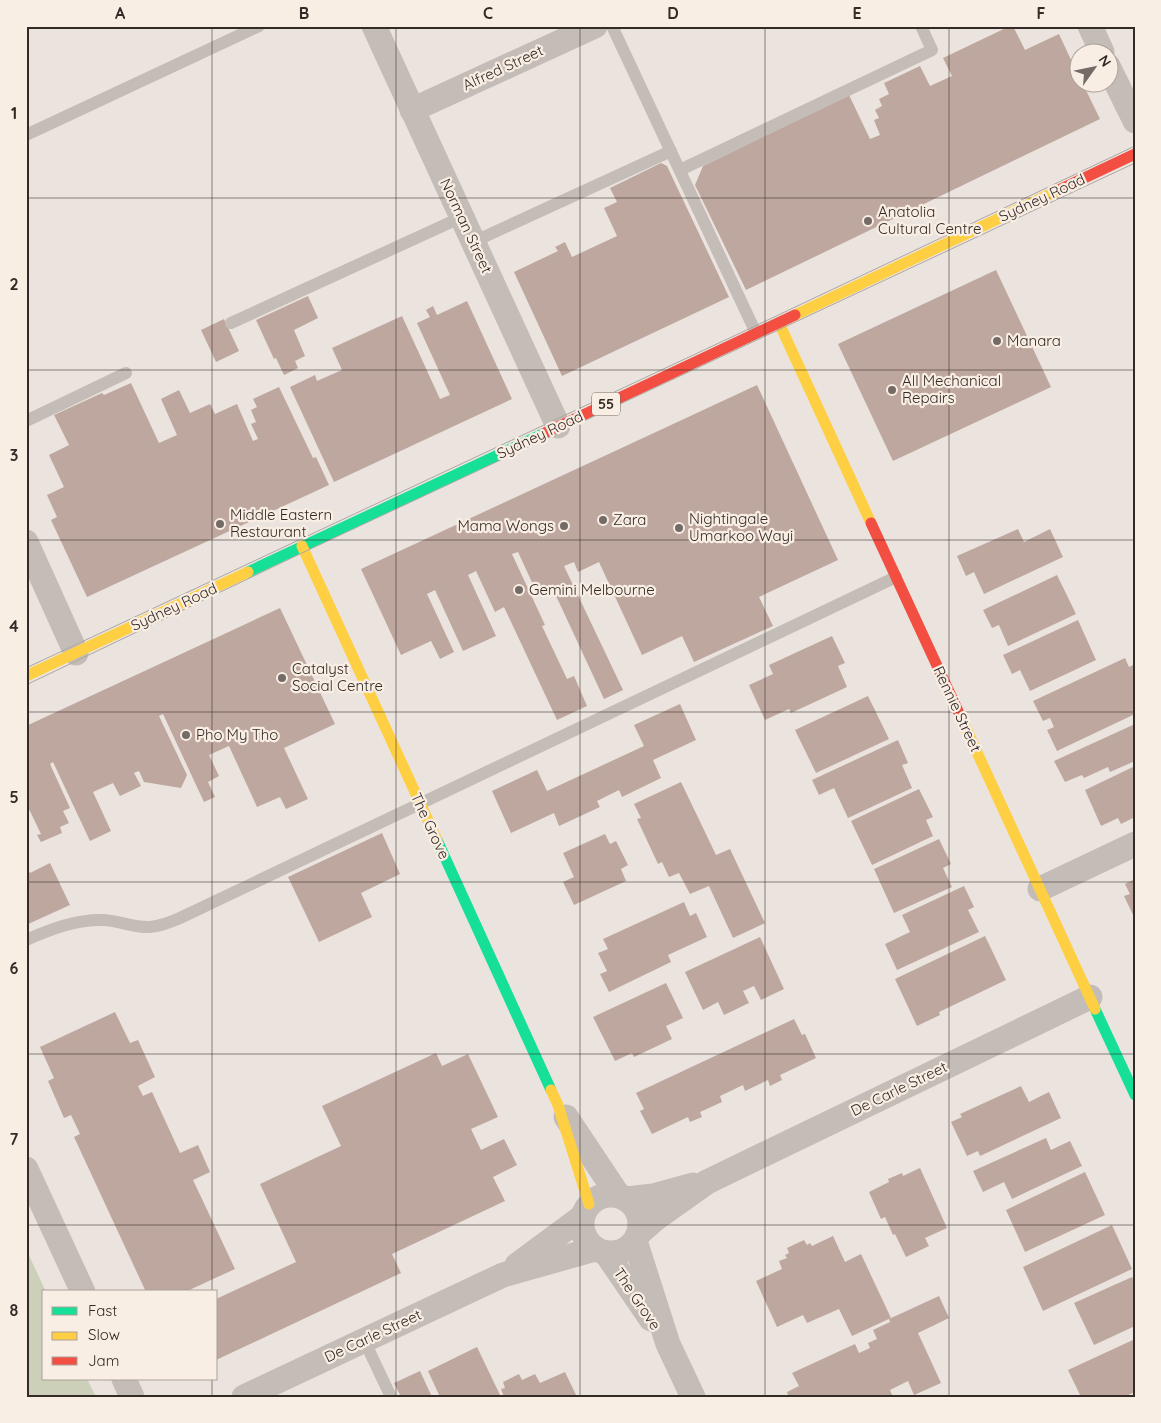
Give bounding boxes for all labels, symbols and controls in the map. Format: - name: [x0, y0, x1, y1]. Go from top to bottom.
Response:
- text: A: [115, 3, 126, 23]
- text: B: [299, 3, 309, 23]
- text: C: [483, 3, 493, 23]
- text: D: [667, 3, 679, 23]
- text: E: [852, 3, 862, 23]
- text: F: [1037, 3, 1046, 23]
- street label: Alfred Street: [460, 41, 546, 94]
- north arrow: [1068, 42, 1118, 92]
- text: N: [1095, 52, 1115, 70]
- text: 1: [11, 103, 17, 123]
- street label: Sydney Road: [996, 169, 1088, 226]
- street label: Norman Street: [436, 175, 497, 276]
- place label: Anatolia Cultural Centre: [878, 202, 982, 238]
- marker: Anatolia Cultural Centre: [862, 215, 874, 227]
- text: 2: [9, 274, 19, 294]
- place label: Manara: [1007, 331, 1061, 350]
- marker: Manara: [991, 335, 1003, 347]
- place label: All Mechanical Repairs: [902, 371, 1001, 407]
- marker: All Mechanical Repairs: [886, 384, 898, 396]
- road number: 55: [592, 392, 620, 416]
- street label: Sydney Road: [494, 406, 586, 463]
- text: 3: [10, 445, 18, 465]
- place label: Middle Eastern Restaurant: [230, 505, 332, 541]
- place label: Nightingale Umarkoo Wayi: [689, 509, 793, 545]
- place label: Zara: [613, 510, 646, 529]
- marker: Zara: [597, 514, 609, 526]
- place label: Mama Wongs: [457, 516, 554, 535]
- marker: Middle Eastern Restaurant: [214, 518, 226, 530]
- marker: Mama Wongs: [558, 520, 570, 532]
- marker: Nightingale Umarkoo Wayi: [673, 522, 685, 534]
- street label: Sydney Road: [128, 578, 220, 635]
- place label: Gemini Melbourne: [529, 580, 655, 599]
- marker: Gemini Melbourne: [513, 584, 525, 596]
- text: 4: [9, 616, 19, 636]
- place label: Catalyst Social Centre: [292, 659, 383, 695]
- street label: Rennie Street: [929, 663, 986, 755]
- marker: Catalyst Social Centre: [276, 672, 288, 684]
- place label: Pho My Tho: [196, 725, 278, 744]
- marker: Pho My Tho: [180, 729, 192, 741]
- text: 5: [9, 787, 19, 807]
- street label: The Grove: [407, 789, 454, 862]
- text: 6: [10, 958, 19, 978]
- street label: De Carle Street: [847, 1057, 950, 1120]
- text: 7: [10, 1129, 19, 1149]
- street label: The Grove: [610, 1264, 665, 1334]
- legend: [42, 1290, 218, 1380]
- text: 8: [10, 1300, 19, 1320]
- text: Fast: [88, 1301, 117, 1320]
- street label: De Carle Street: [321, 1305, 424, 1366]
- text: Slow: [88, 1325, 120, 1344]
- text: Jam: [88, 1351, 119, 1370]

